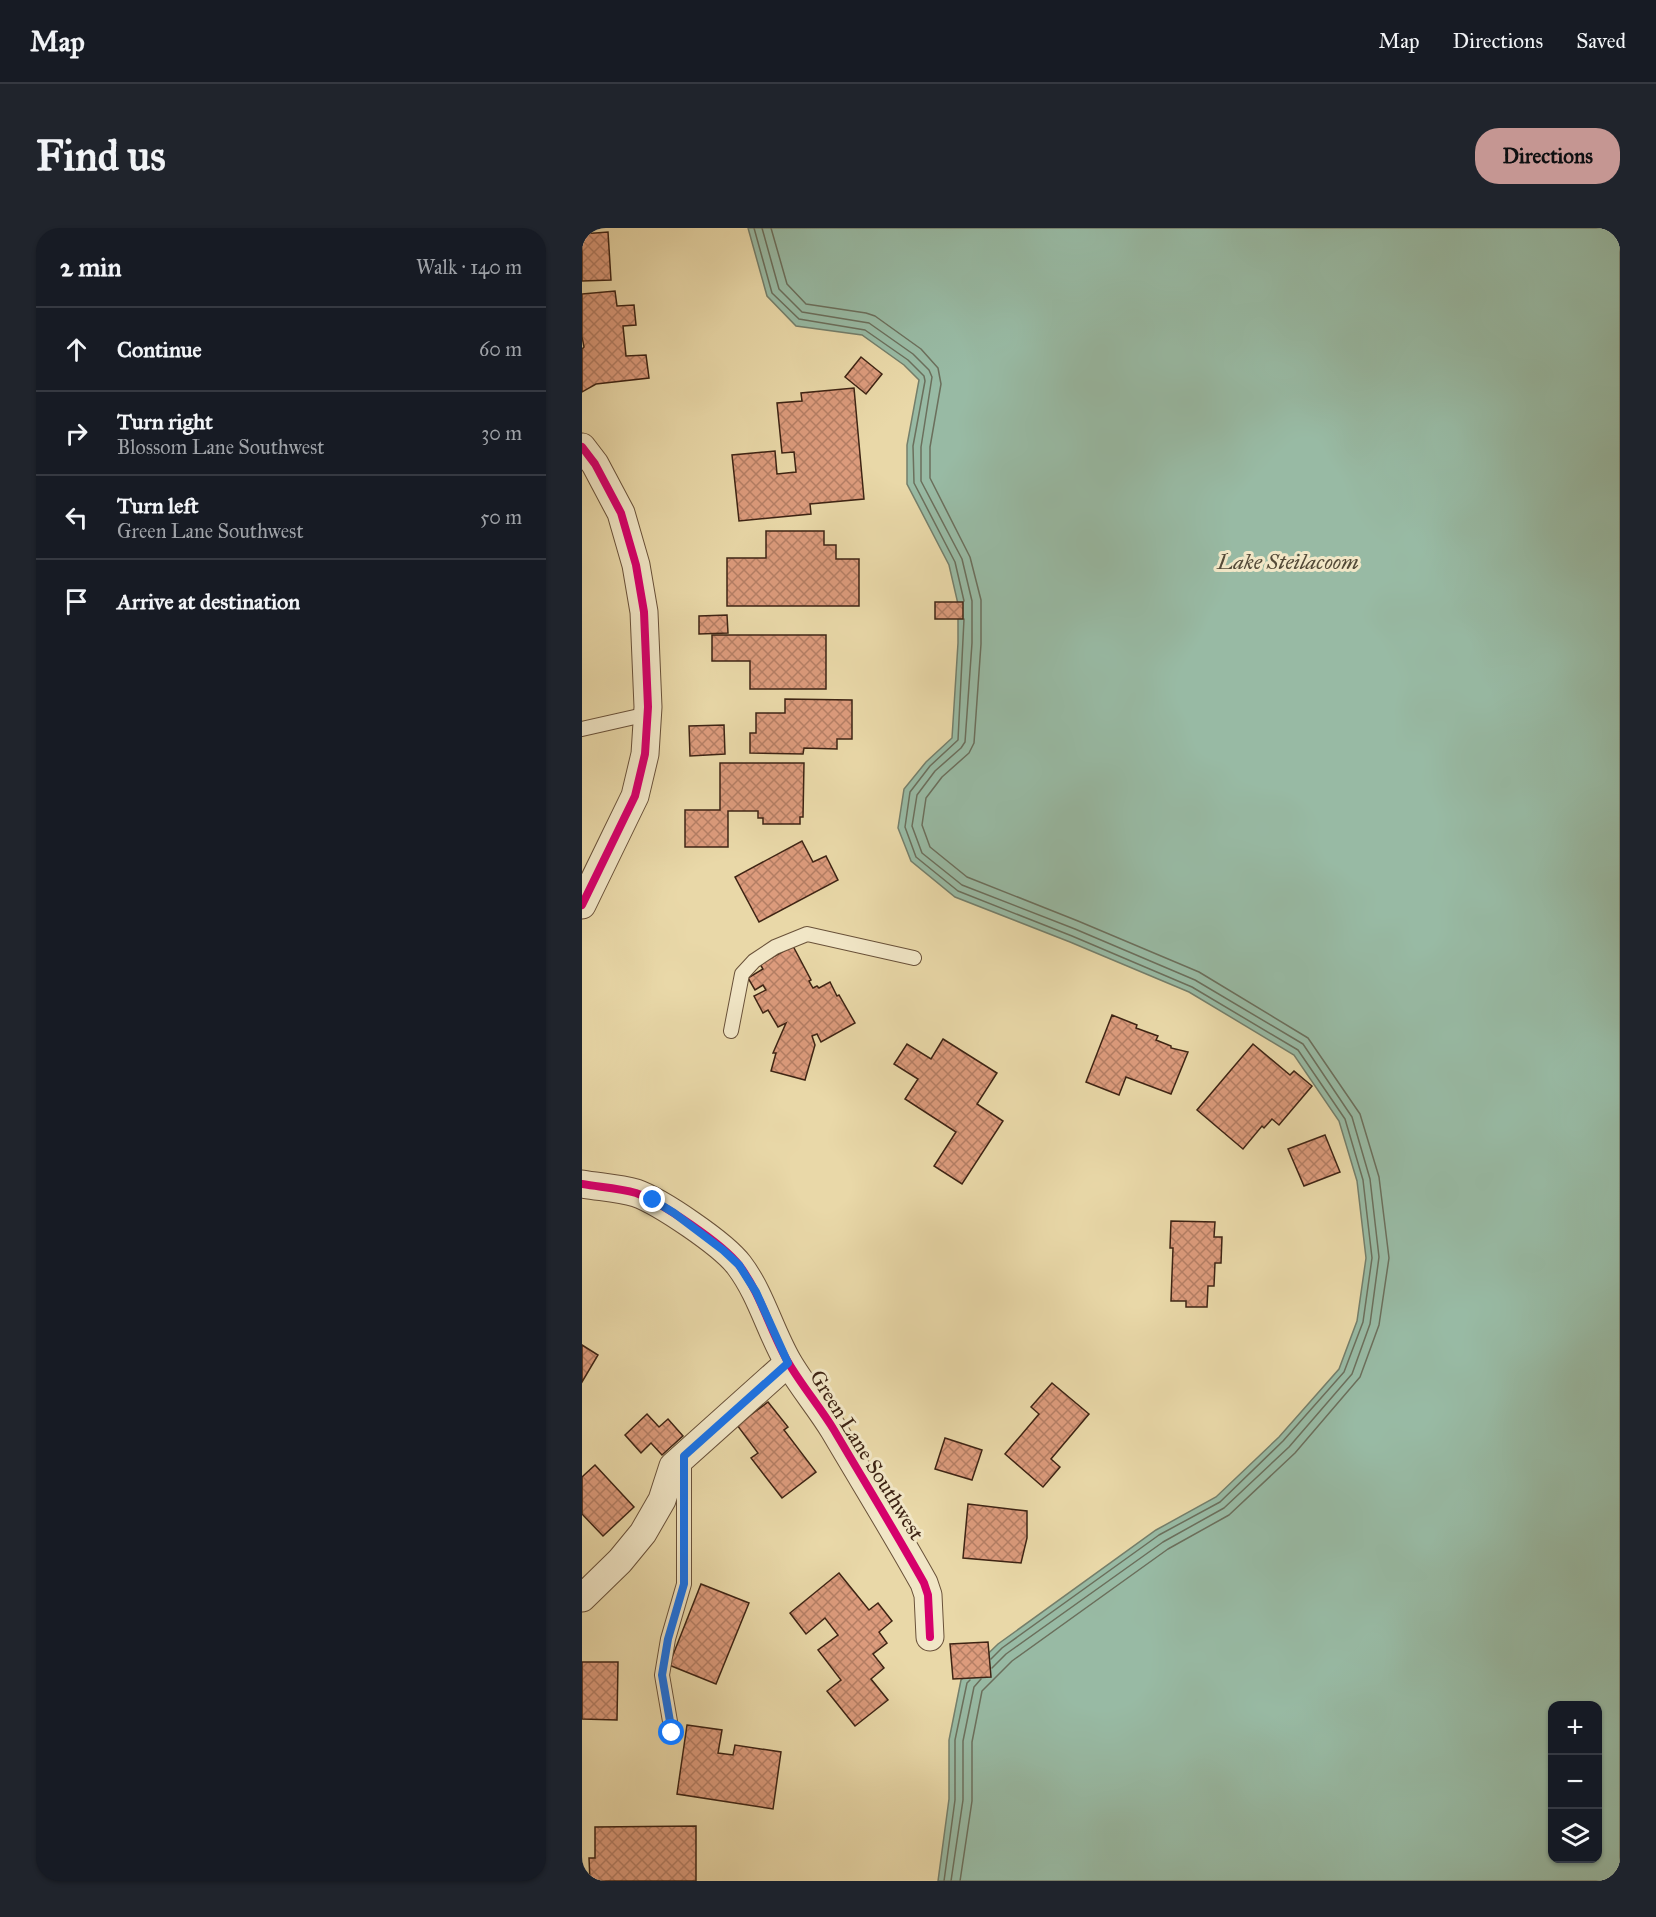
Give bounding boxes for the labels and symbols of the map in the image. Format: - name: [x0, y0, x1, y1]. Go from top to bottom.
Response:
- water label: Lake Steilacoom: [1216, 548, 1359, 575]
- route end: [639, 1186, 665, 1212]
- street label: Green Lane Southwest: [804, 1365, 930, 1545]
- route start: [658, 1719, 684, 1745]

